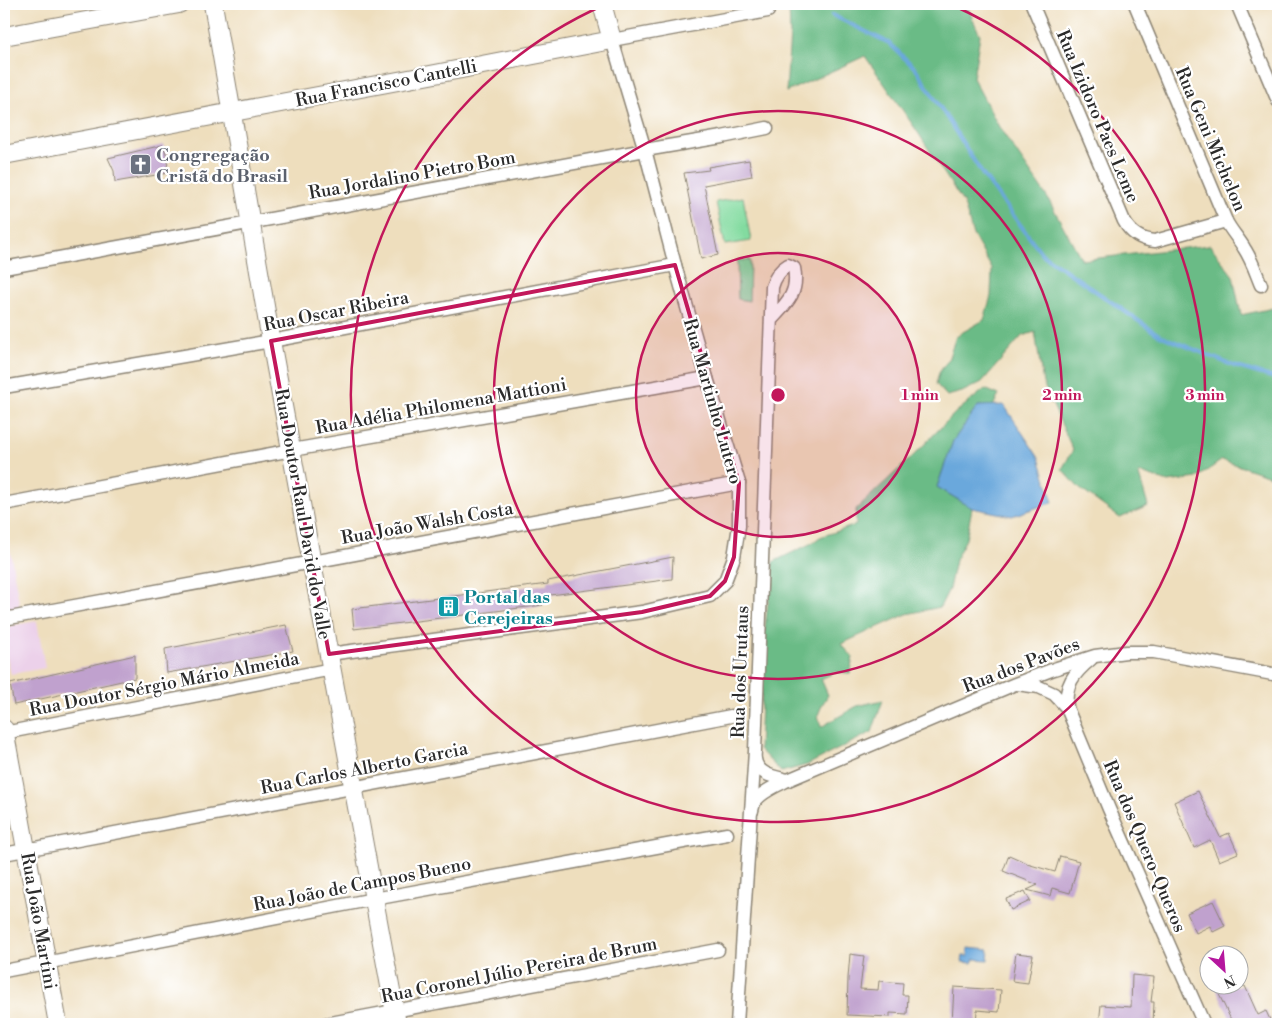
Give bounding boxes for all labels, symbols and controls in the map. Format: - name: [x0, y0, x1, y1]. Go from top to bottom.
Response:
- street label: Rua Izidoro Paes Leme: [1051, 26, 1144, 206]
- street label: Rua Francisco Cantelli: [293, 55, 479, 112]
- street label: Rua Geni Michelon: [1170, 63, 1252, 215]
- place label: Congregação Cristã do Brasil: [156, 144, 288, 188]
- street label: Rua Jordalino Pietro Bom: [307, 146, 518, 205]
- church icon: Congregação Cristã do Brasil: [128, 153, 152, 177]
- street label: Rua Oscar Ribeira: [261, 286, 412, 337]
- street label: Rua Martinho Lutero: [678, 316, 747, 487]
- street label: Rua Adélia Philomena Mattioni: [314, 373, 568, 440]
- centre of rings: [769, 386, 787, 404]
- text: 1 min: [901, 386, 939, 405]
- text: 2 min: [1042, 386, 1082, 405]
- text: 3 min: [1185, 386, 1225, 405]
- street label: Rua Doutor Raul David do Valle: [269, 387, 336, 642]
- street label: Rua João Walsh Costa: [339, 497, 516, 550]
- place label: Portal das Cerejeiras: [464, 586, 553, 630]
- building icon: Portal das Cerejeiras: [436, 595, 460, 619]
- street label: Rua dos Urutaus: [727, 605, 754, 739]
- street label: Rua dos Pavões: [959, 633, 1083, 698]
- street label: Rua Doutor Sérgio Mário Almeida: [27, 647, 302, 722]
- street label: Rua Carlos Alberto Garcia: [258, 737, 471, 800]
- street label: Rua dos Quero-Queros: [1098, 757, 1191, 936]
- street label: Rua João Martini: [15, 851, 62, 991]
- street label: Rua João de Campos Bueno: [251, 852, 473, 917]
- street label: Rua Coronel Júlio Pereira de Brum: [379, 932, 659, 1009]
- north arrow: [1200, 946, 1250, 996]
- text: N: [1220, 970, 1238, 991]

